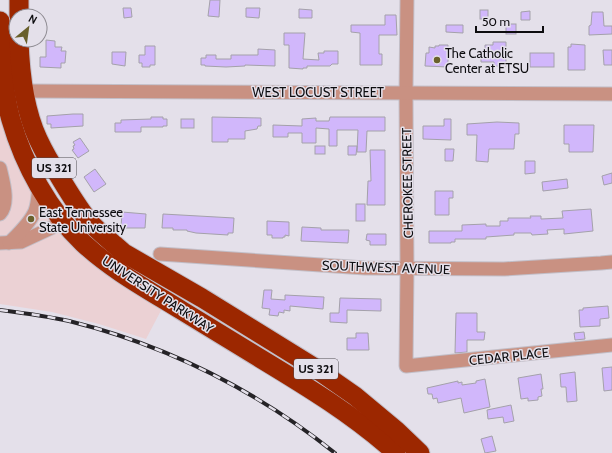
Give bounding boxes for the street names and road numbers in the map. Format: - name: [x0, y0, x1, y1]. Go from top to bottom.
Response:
- street label: WEST LOCUST STREET: [252, 84, 384, 100]
- street label: CHEROKEE STREET: [398, 127, 416, 238]
- road number: US 321: [32, 158, 76, 178]
- street label: UNIVERSITY PARKWAY: [99, 252, 217, 336]
- street label: SOUTHWEST AVENUE: [322, 257, 450, 277]
- street label: CEDAR PLACE: [468, 344, 550, 368]
- road number: US 321: [294, 359, 338, 379]

